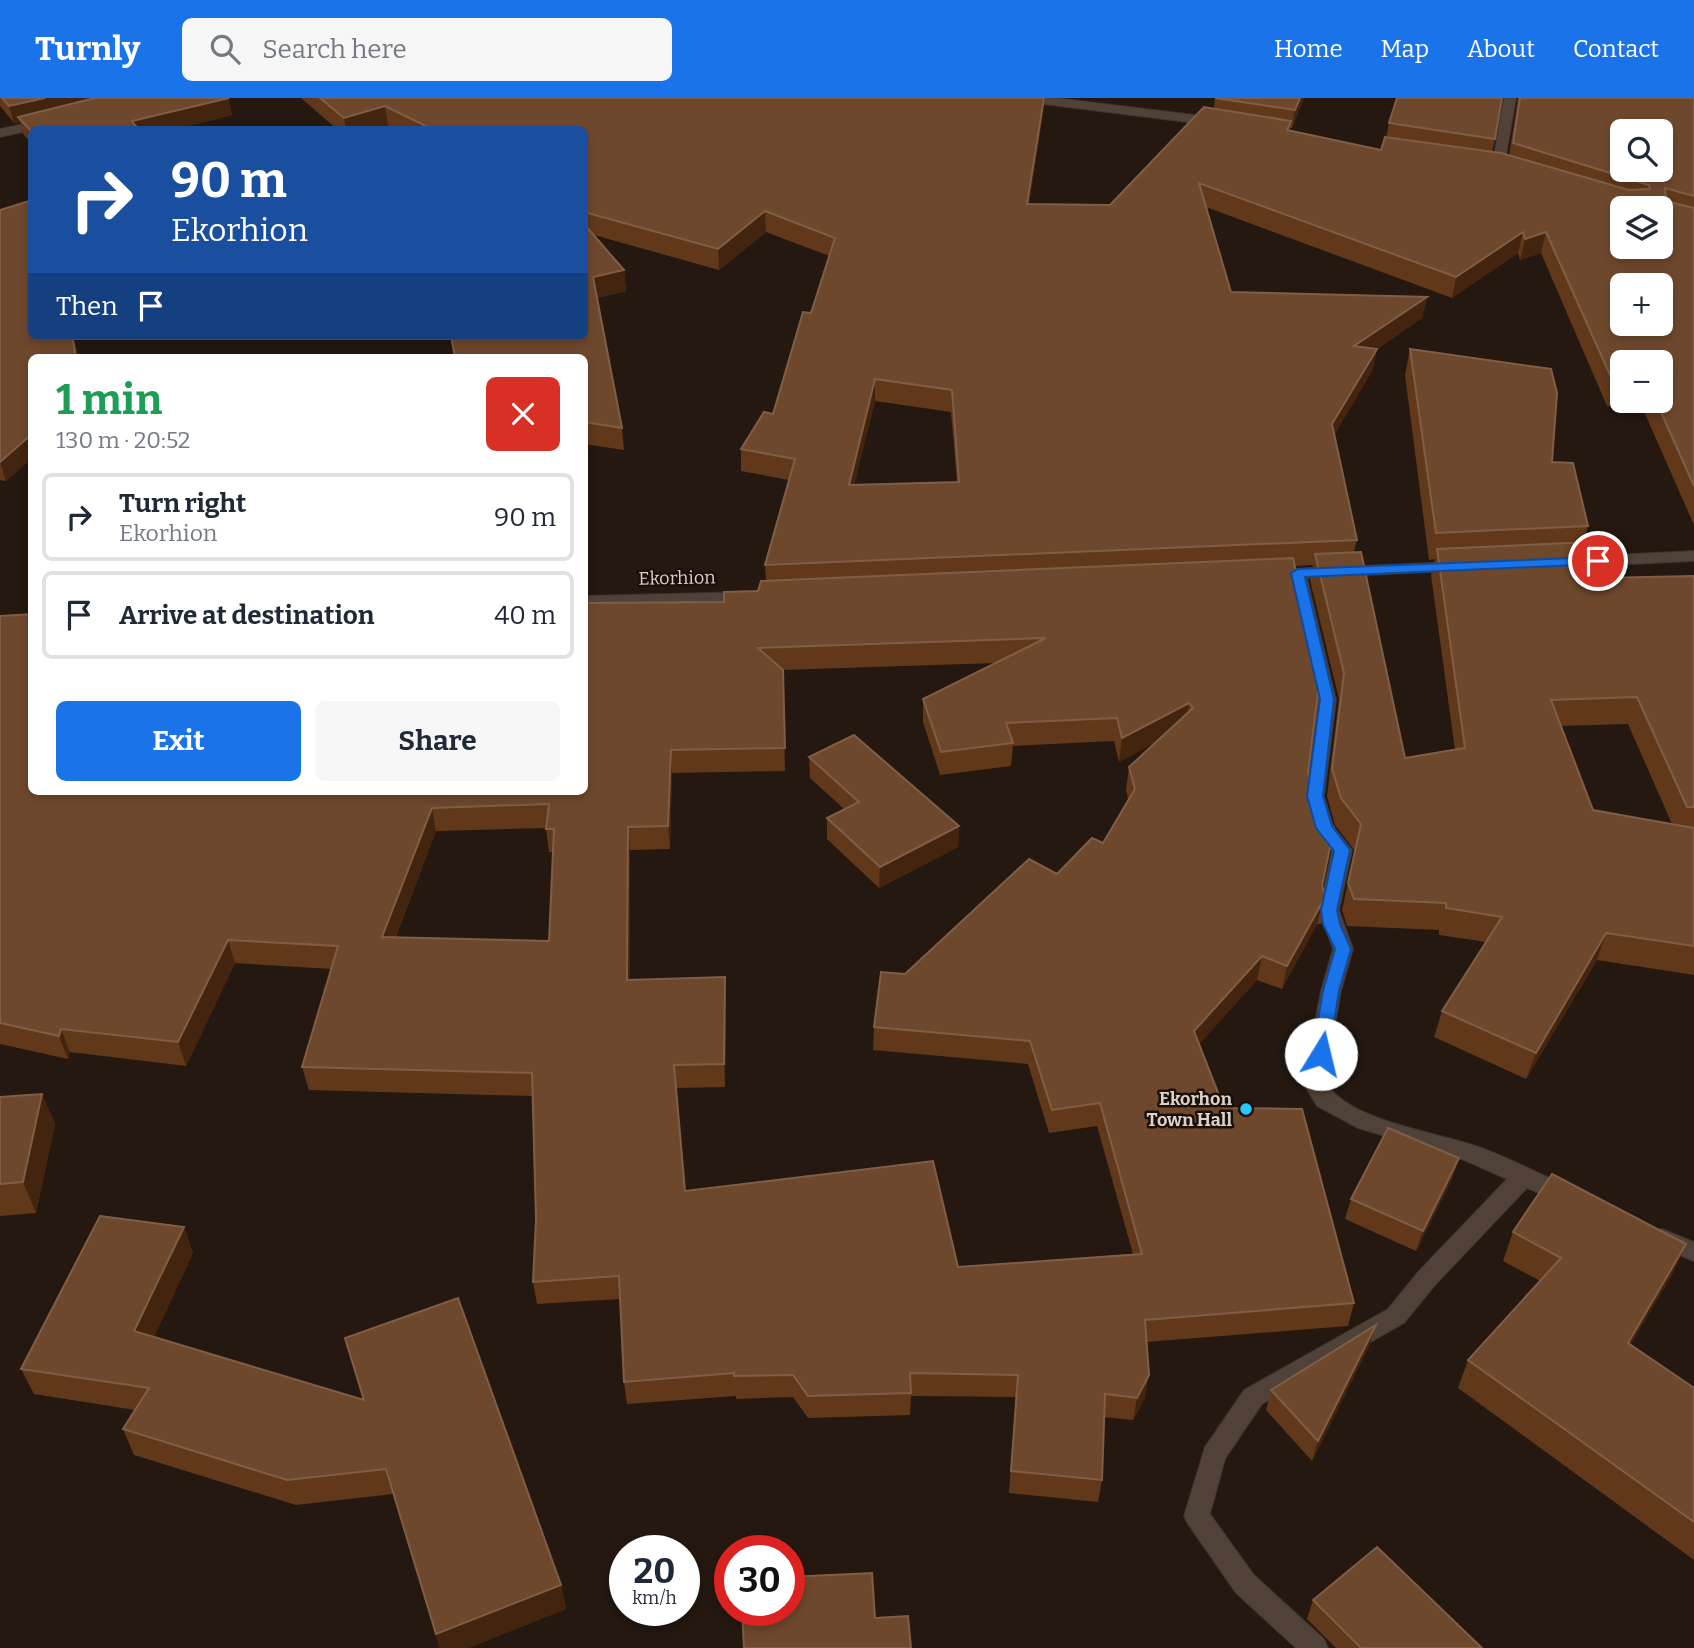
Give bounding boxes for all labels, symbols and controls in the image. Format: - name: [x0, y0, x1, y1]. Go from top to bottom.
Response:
- search box: [182, 18, 672, 81]
- text: Turnly: [35, 29, 140, 69]
- icon: search: [206, 30, 244, 68]
- text: Search here: [262, 34, 407, 65]
- text: Home: [1274, 35, 1343, 63]
- text: Map: [1381, 35, 1429, 63]
- text: About: [1467, 35, 1535, 63]
- text: Contact: [1573, 35, 1659, 63]
- map controls: [1610, 119, 1673, 413]
- button: search: [1610, 119, 1673, 182]
- text: 90 m: [171, 151, 287, 210]
- icon: right: [56, 154, 147, 245]
- button: layers: [1610, 196, 1673, 259]
- text: Ekorhion: [171, 211, 308, 249]
- button: +: [1610, 273, 1673, 336]
- icon: arrive: [132, 287, 170, 325]
- text: Then: [56, 291, 118, 322]
- button: −: [1610, 350, 1673, 413]
- text: 1 min: [56, 375, 162, 425]
- button: close: [486, 377, 560, 451]
- text: 130 m · 20:52: [56, 426, 190, 454]
- text: Turn right: [119, 488, 246, 519]
- icon: right: [60, 498, 98, 536]
- text: 90 m: [494, 502, 556, 533]
- text: Ekorhion: [119, 519, 217, 547]
- pin: [1568, 531, 1628, 591]
- icon: arrive: [1579, 542, 1617, 580]
- street label: Ekorhion: [638, 566, 716, 590]
- icon: arrive: [60, 596, 98, 634]
- text: Arrive at destination: [119, 600, 374, 631]
- text: 40 m: [494, 600, 556, 631]
- button: Exit: [56, 701, 301, 781]
- button: Share: [315, 701, 560, 781]
- position arrow: [1284, 1017, 1358, 1091]
- place label: Ekorhon Town Hall: [1147, 1088, 1232, 1131]
- marker: Ekorhon Town Hall: [1238, 1101, 1254, 1117]
- speed limit sign: 30: [714, 1535, 805, 1626]
- text: 20: [634, 1550, 675, 1592]
- text: km/h: [632, 1587, 677, 1609]

